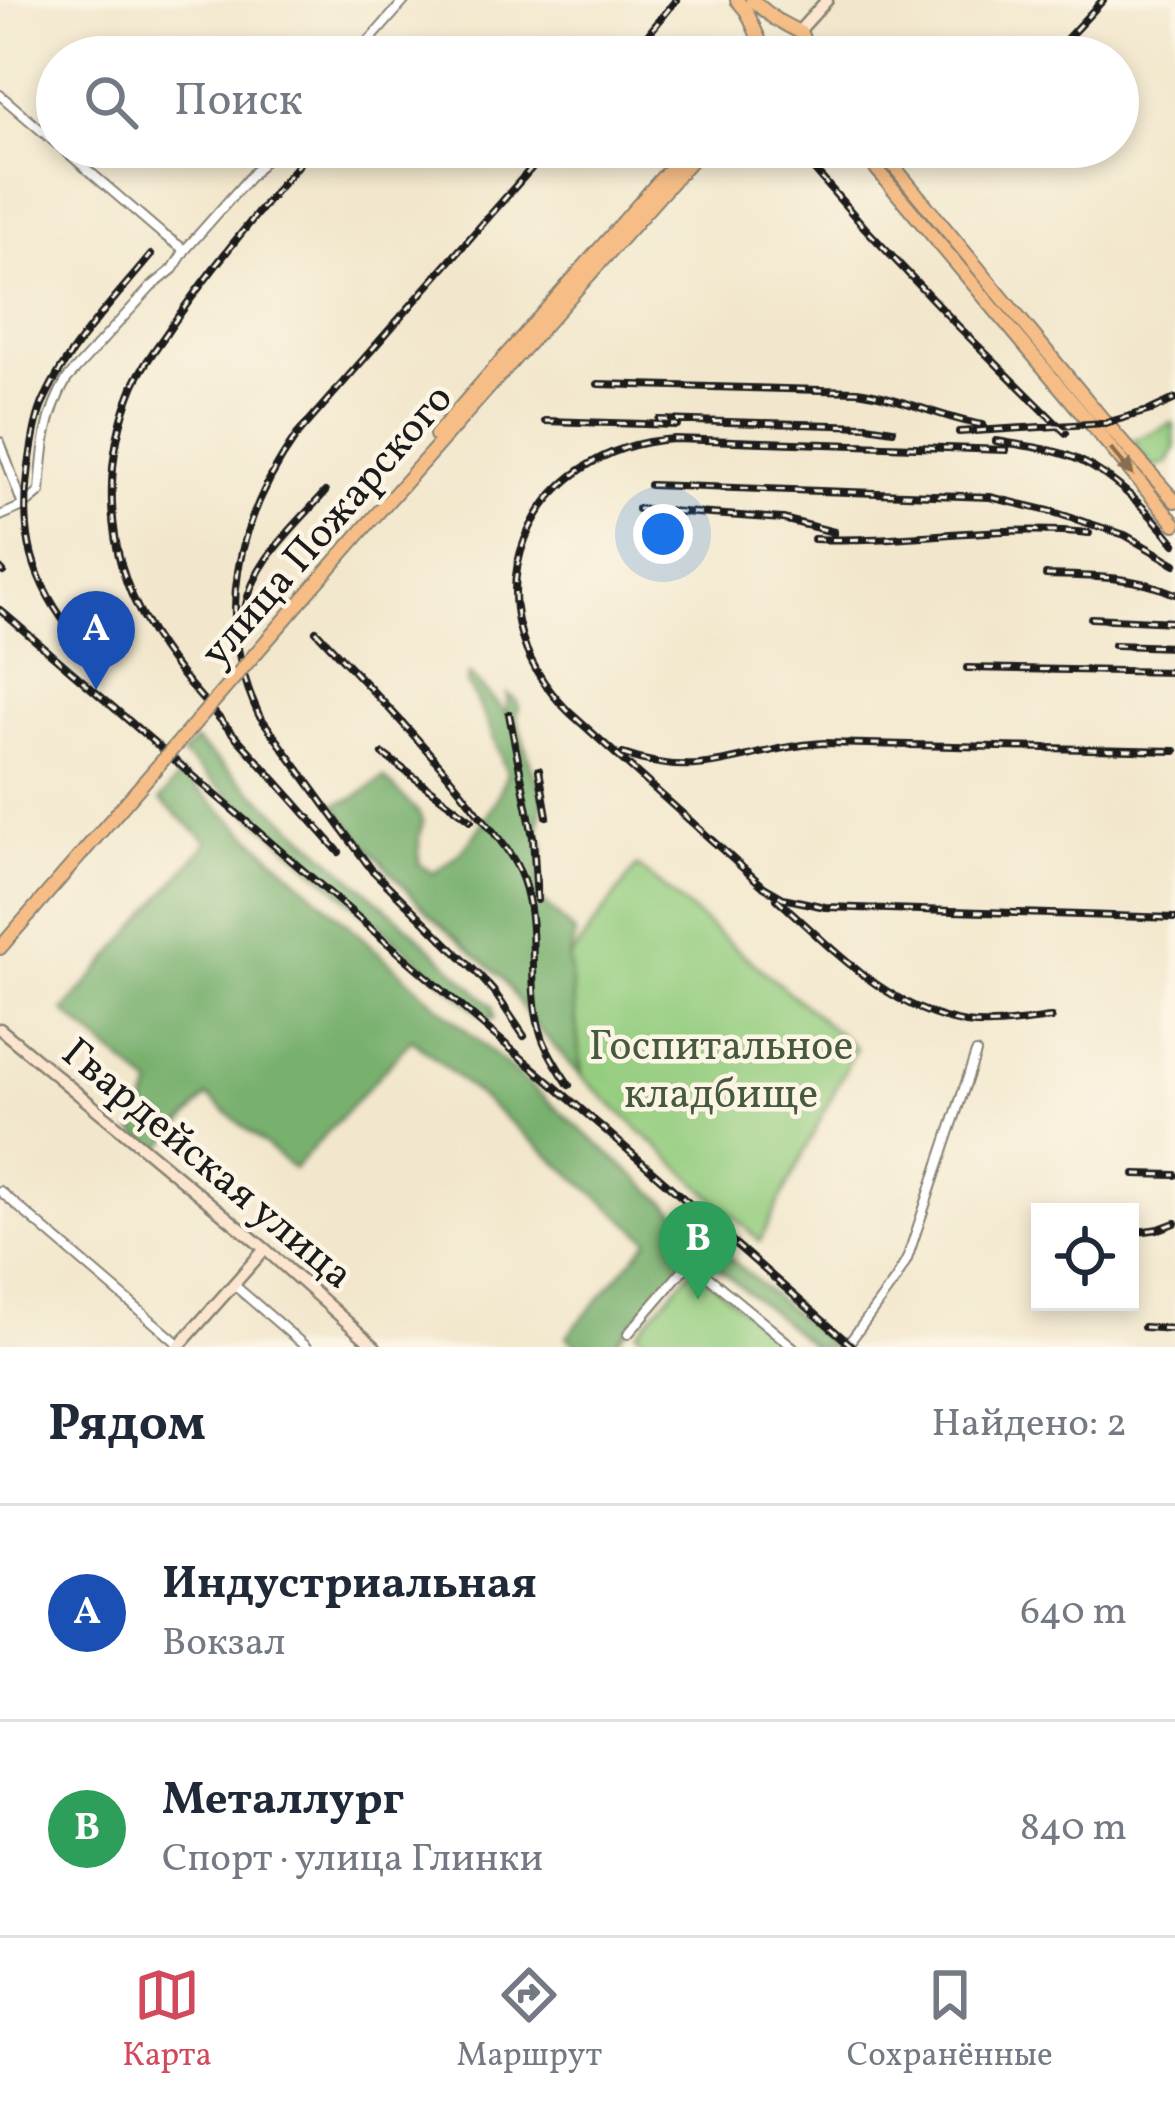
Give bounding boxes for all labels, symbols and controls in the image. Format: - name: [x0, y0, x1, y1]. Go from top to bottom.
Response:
- search box: [36, 36, 1139, 168]
- icon: search: [78, 69, 144, 135]
- text: Поиск: [174, 71, 303, 134]
- street label: улица Пожарского: [189, 372, 468, 681]
- one-way arrow: [1108, 447, 1135, 477]
- your location: [633, 504, 693, 564]
- pin: A: [57, 591, 135, 690]
- park label: Госпитальное кладбище: [589, 1019, 853, 1126]
- street label: Гвардейская улица: [48, 1026, 365, 1305]
- pin: B: [659, 1201, 737, 1300]
- map controls: [1031, 1203, 1139, 1311]
- button: locate: [1031, 1203, 1139, 1311]
- text: Рядом: [48, 1390, 206, 1461]
- text: Найдено: 2: [931, 1398, 1127, 1452]
- text: Индустриальная: [162, 1554, 537, 1617]
- text: A: [73, 1586, 101, 1640]
- text: 640 m: [1020, 1586, 1127, 1640]
- text: Вокзал: [162, 1617, 285, 1671]
- text: Металлург: [162, 1770, 404, 1833]
- text: B: [74, 1802, 100, 1856]
- text: 840 m: [1020, 1802, 1127, 1856]
- text: Спорт · улица Глинки: [162, 1833, 543, 1887]
- tab: Карта: [122, 1962, 212, 2080]
- tab: Маршрут: [457, 1962, 602, 2080]
- tab: Сохранённые: [847, 1962, 1053, 2080]

